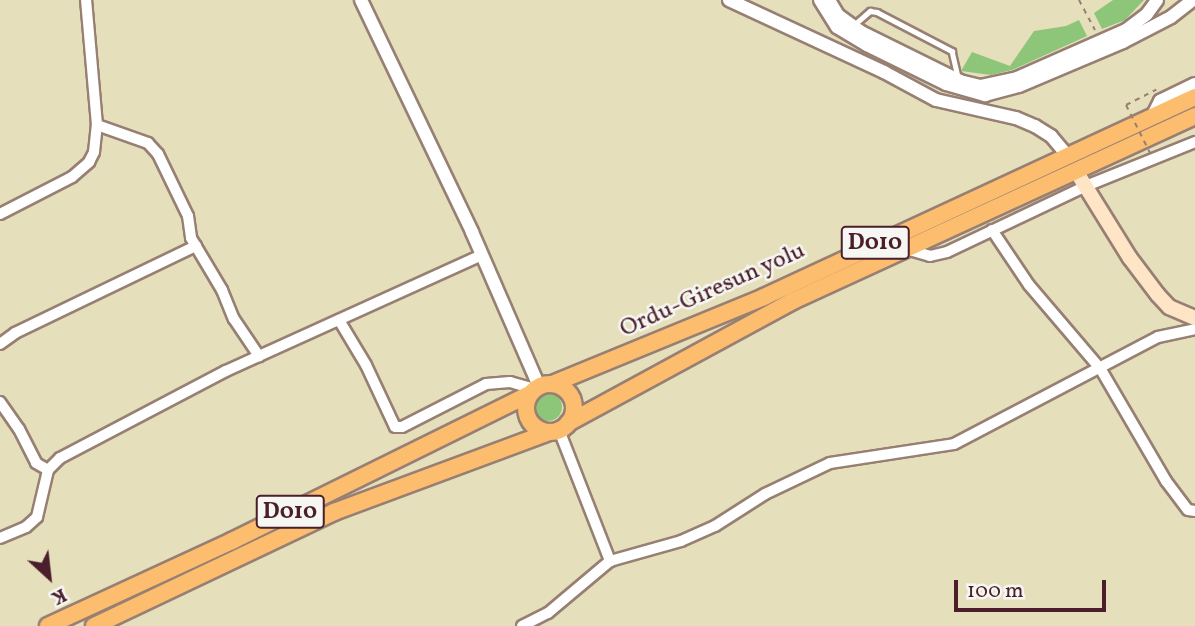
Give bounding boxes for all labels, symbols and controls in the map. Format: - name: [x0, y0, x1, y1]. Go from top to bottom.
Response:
- road number: D010: [840, 224, 910, 262]
- street label: Ordu-Giresun yolu: [616, 237, 810, 345]
- road number: D010: [255, 492, 325, 532]
- north arrow: [14, 542, 84, 612]
- scale bar: [957, 566, 1109, 610]
- text: 100 m: [967, 577, 1024, 606]
- text: K: [47, 581, 71, 610]

